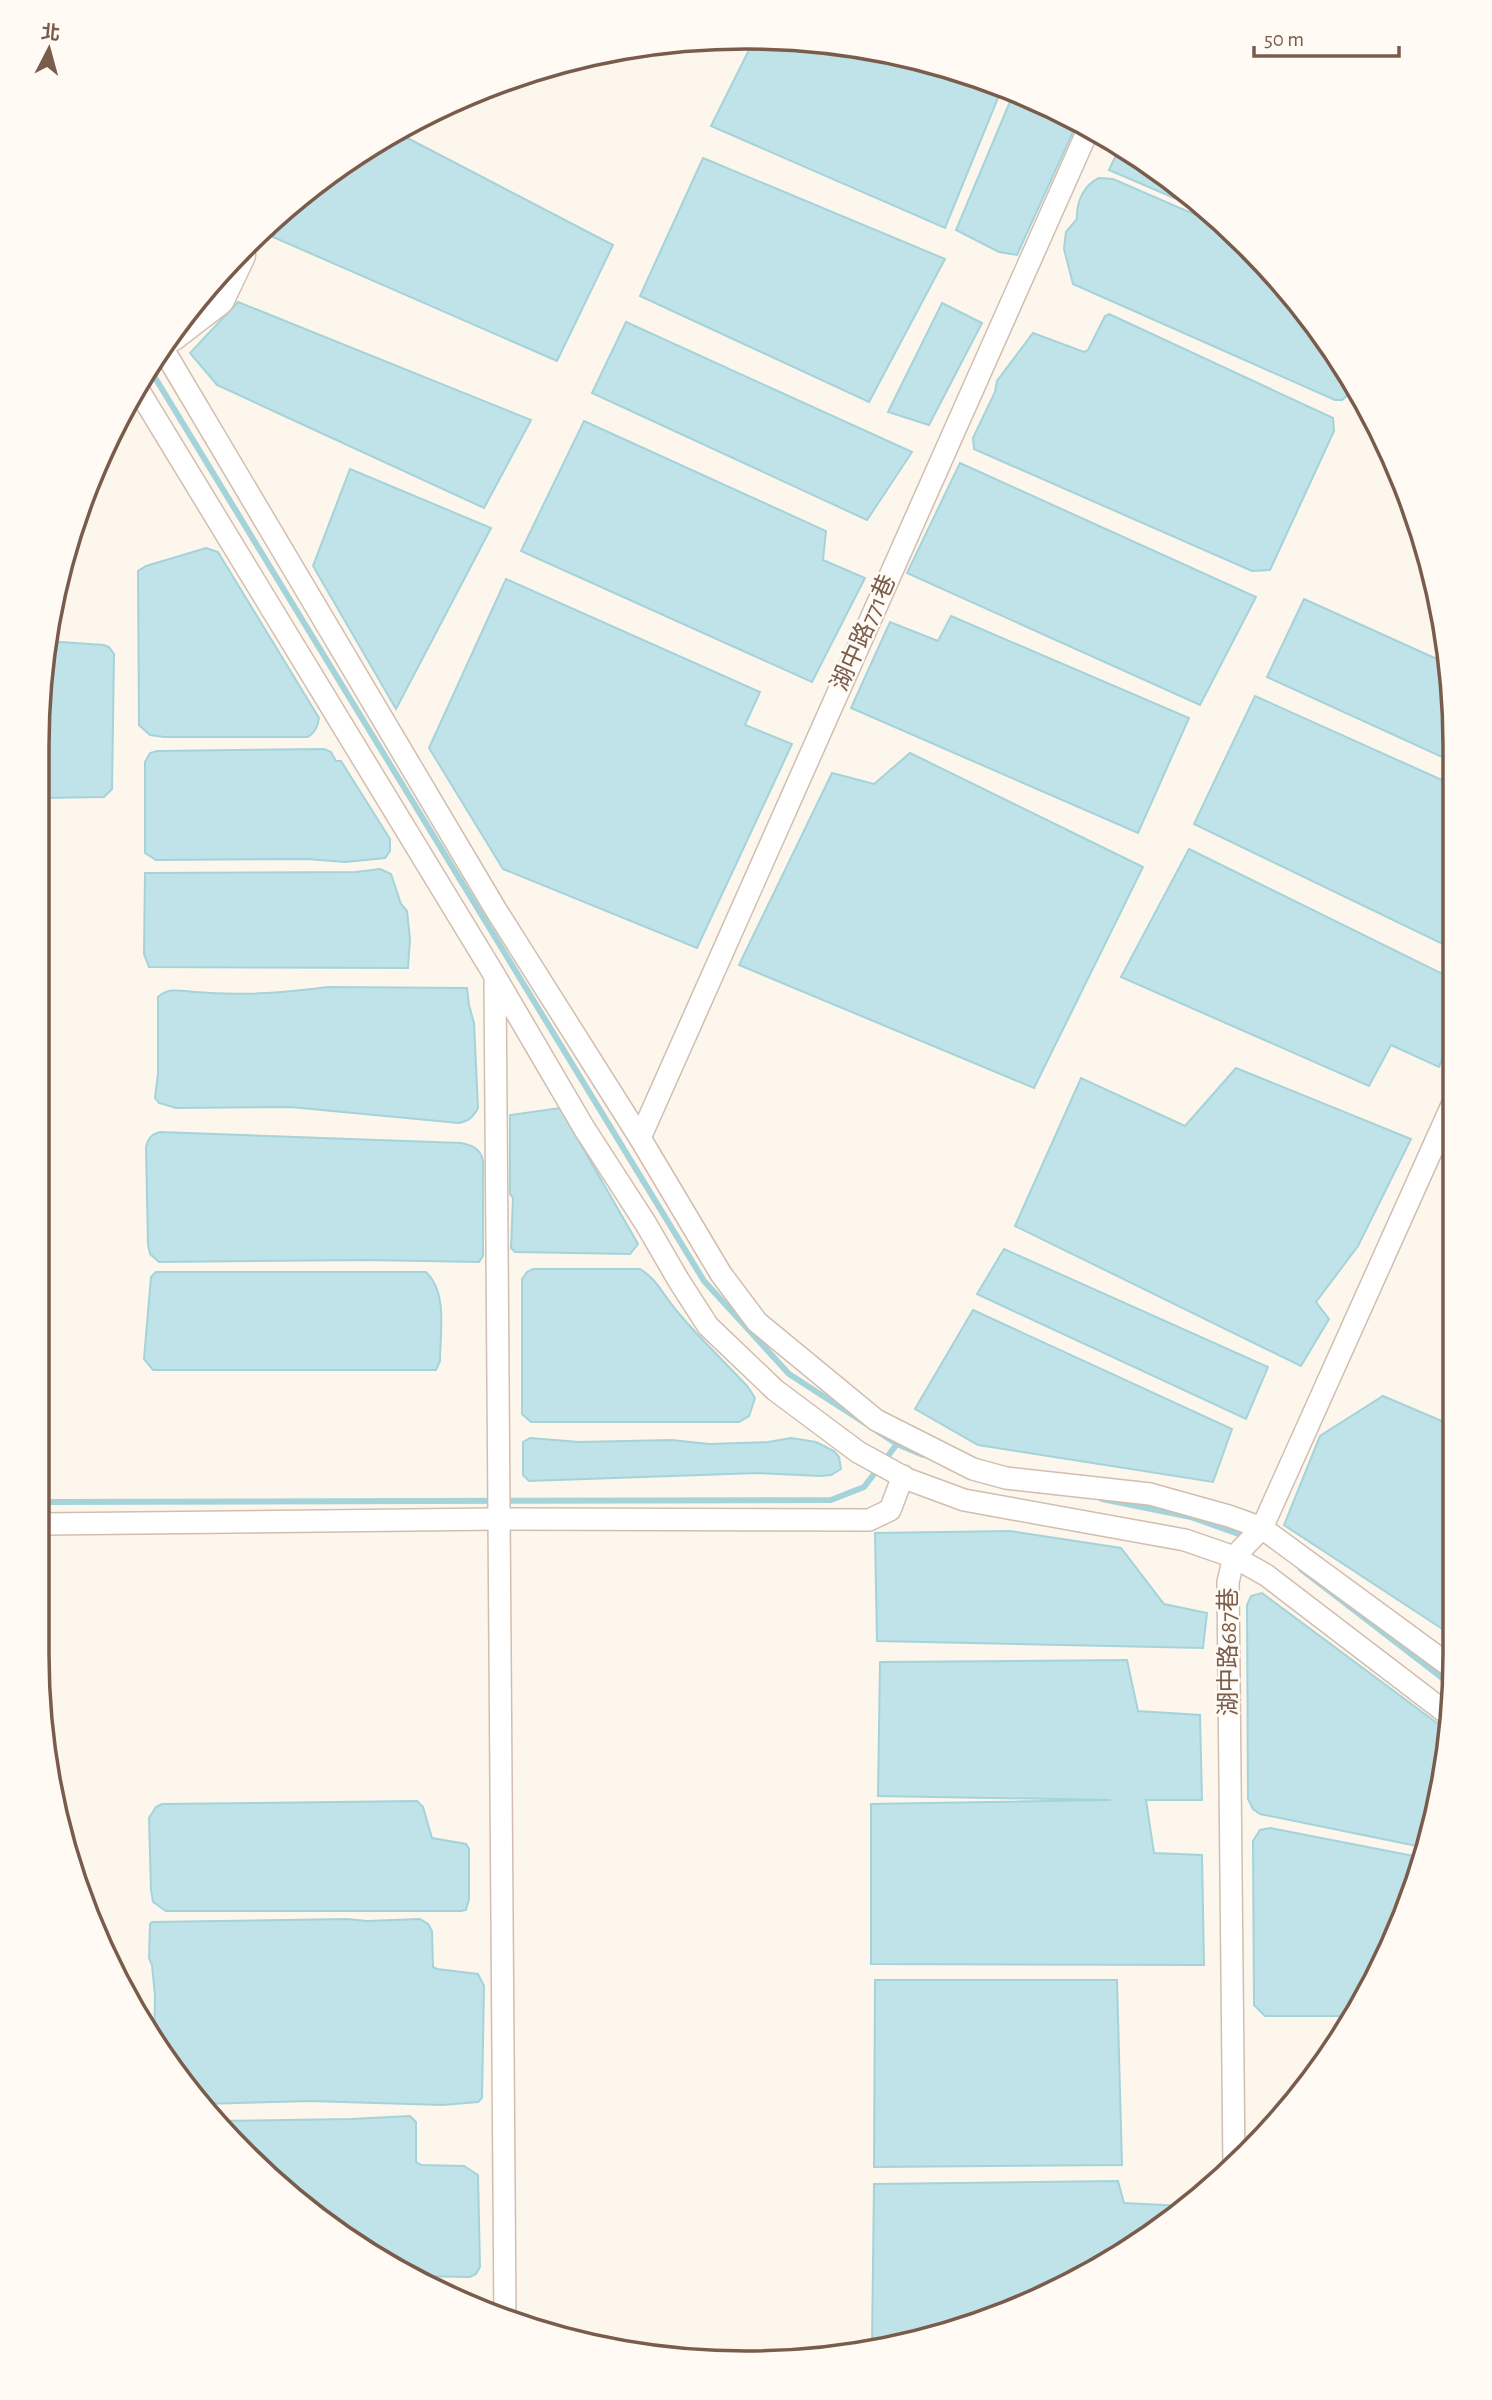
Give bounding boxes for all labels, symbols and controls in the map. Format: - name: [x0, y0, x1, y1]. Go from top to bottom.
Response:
- north arrow: [14, 14, 84, 84]
- scale bar: [1254, 14, 1399, 58]
- text: 北: [40, 22, 61, 44]
- text: 50 m: [1264, 29, 1304, 50]
- street label: 湖中路771巷: [826, 571, 900, 695]
- street label: 湖中路687巷: [1215, 1588, 1241, 1716]

